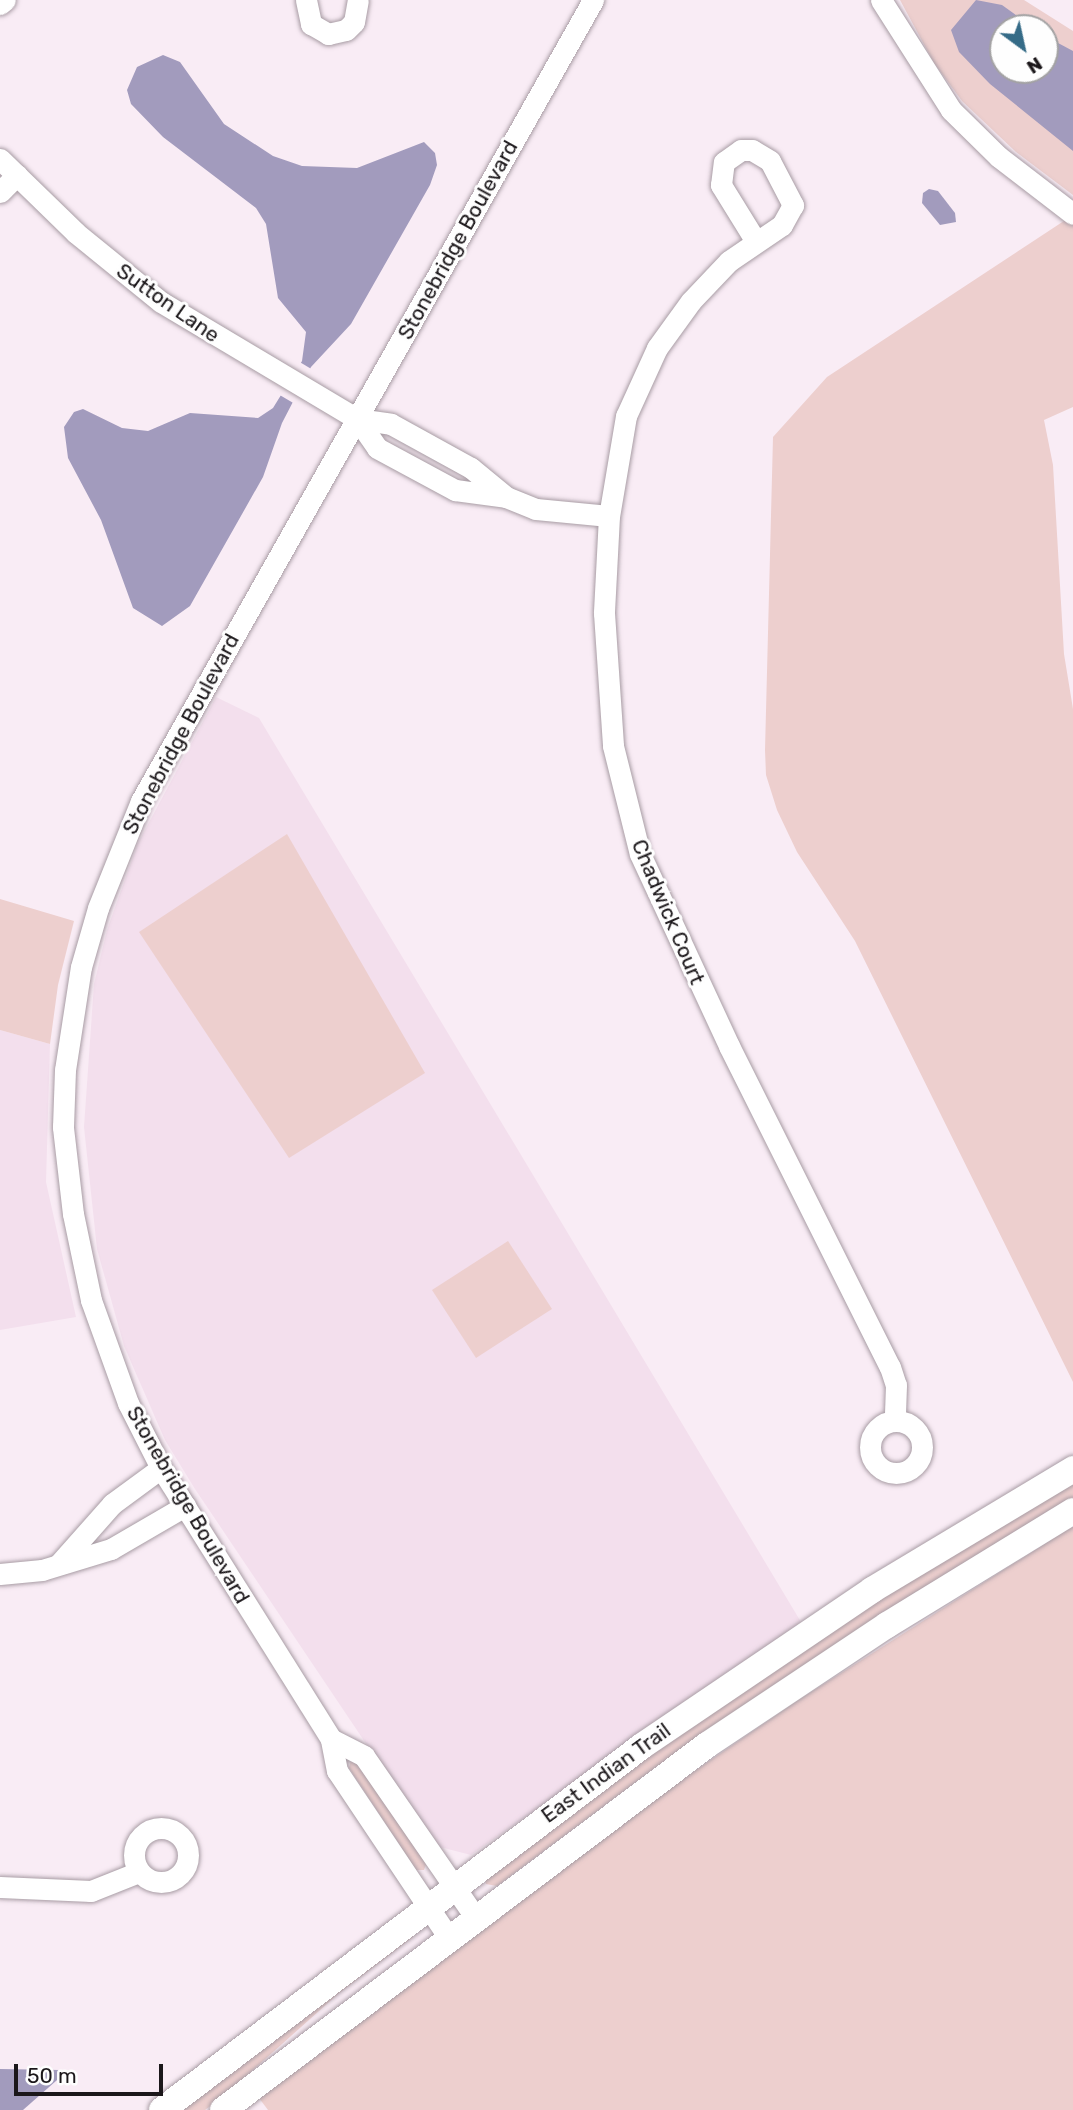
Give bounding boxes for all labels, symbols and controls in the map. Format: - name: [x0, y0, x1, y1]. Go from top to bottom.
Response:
- north arrow: [989, 14, 1059, 84]
- text: N: [1023, 52, 1047, 79]
- street label: Stonebridge Boulevard: [393, 136, 523, 344]
- street label: Sutton Lane: [112, 258, 224, 348]
- street label: Stonebridge Boulevard: [117, 629, 245, 839]
- street label: Chadwick Court: [626, 836, 710, 988]
- street label: Stonebridge Boulevard: [121, 1402, 255, 1608]
- street label: East Indian Trail: [536, 1718, 676, 1828]
- scale bar: [18, 2050, 166, 2094]
- text: 50 m: [27, 2063, 77, 2088]

